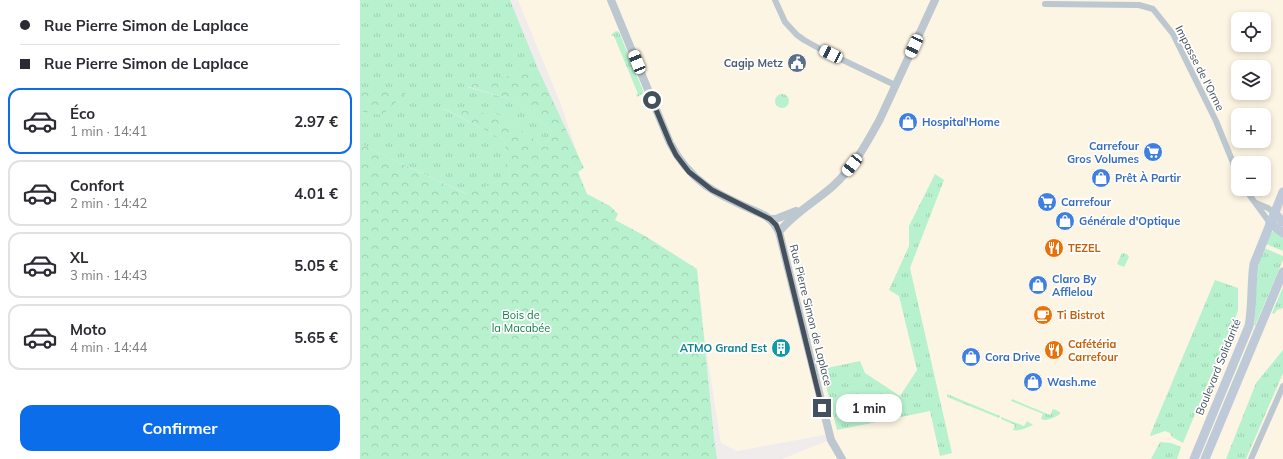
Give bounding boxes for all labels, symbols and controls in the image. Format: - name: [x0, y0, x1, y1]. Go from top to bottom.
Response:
- map controls: [1231, 12, 1271, 196]
- button: locate: [1231, 12, 1271, 52]
- text: Rue Pierre Simon de Laplace: [44, 16, 249, 35]
- street label: Impasse de l'Orme: [1172, 23, 1228, 113]
- car: [903, 33, 925, 59]
- car: [818, 43, 844, 65]
- car: [627, 49, 647, 75]
- public building icon: Cagip Metz: [786, 52, 808, 74]
- text: Rue Pierre Simon de Laplace: [44, 54, 249, 73]
- place label: Cagip Metz: [724, 56, 783, 70]
- button: layers: [1231, 60, 1271, 100]
- route start: [643, 91, 661, 109]
- icon: car: [22, 103, 58, 139]
- text: Éco: [70, 104, 95, 123]
- button: +: [1231, 108, 1271, 148]
- shop icon: Hospital'Home: [897, 111, 919, 133]
- text: 2.97 €: [294, 112, 338, 131]
- place label: Hospital'Home: [922, 115, 1000, 129]
- text: 1 min · 14:41: [70, 123, 147, 139]
- place label: Carrefour Gros Volumes: [1067, 139, 1140, 166]
- supermarket icon: Carrefour Gros Volumes: [1142, 141, 1164, 163]
- car: [840, 152, 864, 178]
- button: −: [1231, 156, 1271, 196]
- shop icon: Prêt À Partir: [1090, 167, 1112, 189]
- place label: Prêt À Partir: [1115, 171, 1181, 185]
- icon: car: [22, 175, 58, 211]
- text: Confort: [70, 176, 124, 195]
- text: 4.01 €: [294, 184, 338, 203]
- supermarket icon: Carrefour: [1036, 191, 1058, 213]
- text: 2 min · 14:42: [70, 195, 147, 211]
- place label: Carrefour: [1061, 195, 1112, 209]
- shop icon: Générale d'Optique: [1054, 210, 1076, 232]
- place label: Générale d'Optique: [1079, 214, 1180, 228]
- restaurant icon: TEZEL: [1043, 237, 1065, 259]
- place label: TEZEL: [1068, 241, 1101, 255]
- street label: Rue Pierre Simon de Laplace: [787, 243, 835, 387]
- icon: car: [22, 247, 58, 283]
- text: XL: [70, 248, 88, 267]
- text: 5.05 €: [294, 256, 338, 275]
- text: 3 min · 14:43: [70, 267, 147, 283]
- place label: Claro By Afflelou: [1052, 272, 1097, 299]
- shop icon: Claro By Afflelou: [1027, 274, 1049, 296]
- cafe icon: Ti Bistrot: [1032, 304, 1054, 326]
- park label: Bois de la Macabée: [492, 308, 550, 335]
- place label: Ti Bistrot: [1057, 308, 1105, 322]
- street label: Boulevard Solidarité: [1192, 317, 1244, 417]
- icon: car: [22, 319, 58, 355]
- text: Moto: [70, 320, 106, 339]
- text: 5.65 €: [294, 328, 338, 347]
- building icon: ATMO Grand Est: [770, 337, 792, 359]
- place label: Cafétéria Carrefour: [1068, 337, 1119, 364]
- text: 4 min · 14:44: [70, 339, 147, 355]
- restaurant icon: Cafétéria Carrefour: [1043, 339, 1065, 361]
- place label: ATMO Grand Est: [680, 341, 767, 355]
- shop icon: Cora Drive: [960, 346, 982, 368]
- place label: Cora Drive: [985, 350, 1040, 364]
- shop icon: Wash.me: [1022, 371, 1044, 393]
- place label: Wash.me: [1047, 375, 1096, 389]
- callout: 1 min: [836, 394, 902, 422]
- route end: [813, 399, 831, 417]
- text: 1 min: [852, 400, 886, 416]
- button: Confirmer: [20, 405, 340, 451]

